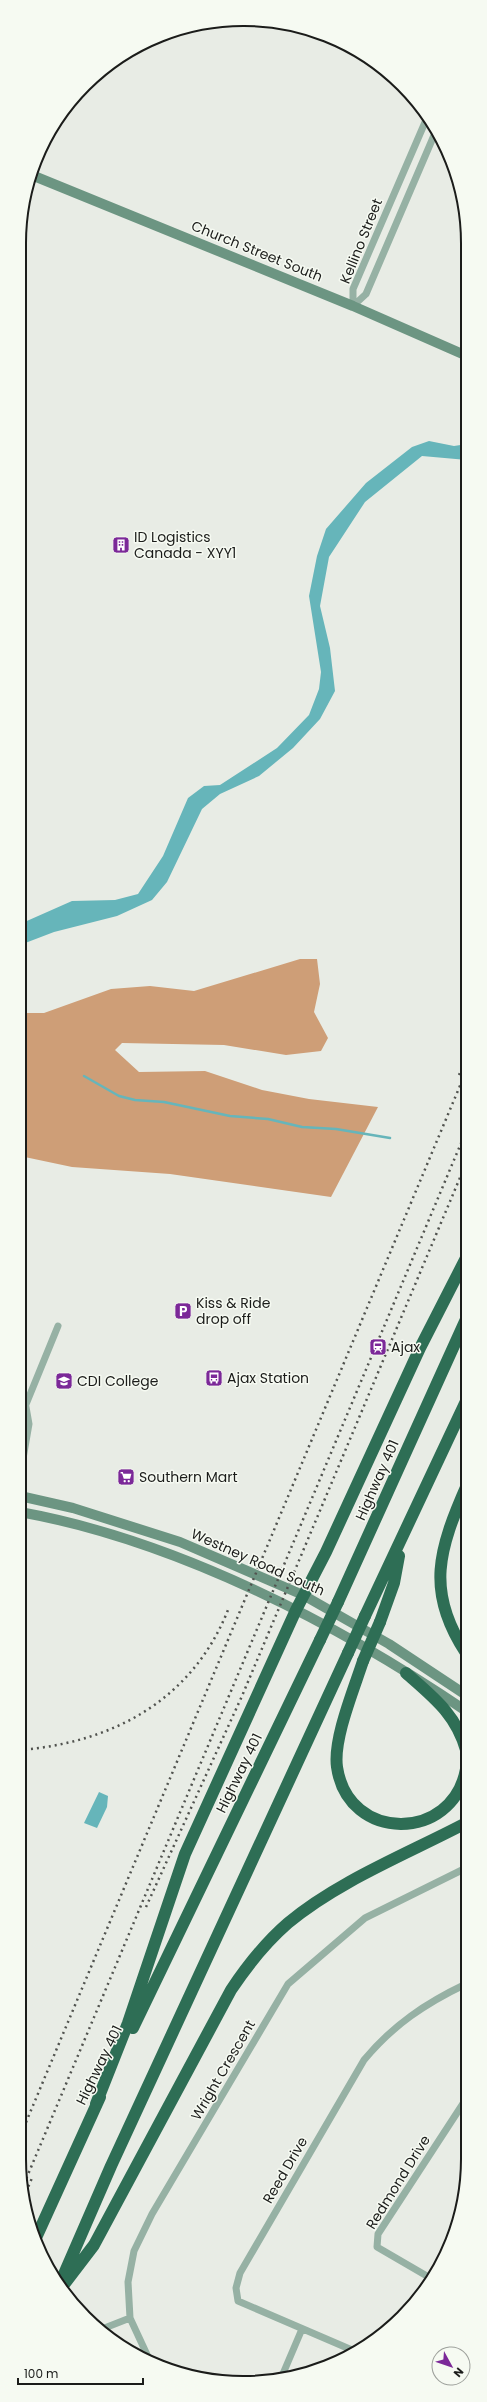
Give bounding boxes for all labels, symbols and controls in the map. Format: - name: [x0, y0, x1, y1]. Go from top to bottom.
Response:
- street label: Kellino Street: [335, 196, 387, 286]
- street label: Church Street South: [188, 215, 326, 287]
- place label: ID Logistics Canada - XYY1: [134, 527, 236, 563]
- building icon: ID Logistics Canada - XYY1: [111, 535, 131, 555]
- place label: Kiss & Ride drop off: [196, 1293, 271, 1329]
- parking icon: Kiss & Ride drop off: [173, 1301, 193, 1321]
- station icon: Ajax: [368, 1337, 388, 1357]
- place label: Ajax: [391, 1337, 420, 1357]
- bus stop icon: Ajax Station: [204, 1368, 224, 1388]
- place label: Ajax Station: [227, 1368, 309, 1388]
- school or university icon: CDI College: [54, 1371, 74, 1391]
- place label: CDI College: [77, 1371, 159, 1391]
- street label: Highway 401: [350, 1437, 404, 1523]
- supermarket icon: Southern Mart: [116, 1467, 136, 1487]
- place label: Southern Mart: [139, 1467, 238, 1487]
- street label: Westney Road South: [188, 1524, 328, 1600]
- street label: Highway 401: [211, 1730, 267, 1816]
- street label: Wright Crescent: [186, 2016, 260, 2124]
- street label: Highway 401: [71, 2022, 127, 2108]
- street label: Redmond Drive: [361, 2131, 435, 2233]
- street label: Reed Drive: [258, 2133, 312, 2207]
- north arrow: [431, 2346, 471, 2386]
- scale bar: [18, 2360, 143, 2386]
- text: N: [450, 2364, 467, 2381]
- text: 100 m: [24, 2365, 58, 2382]

